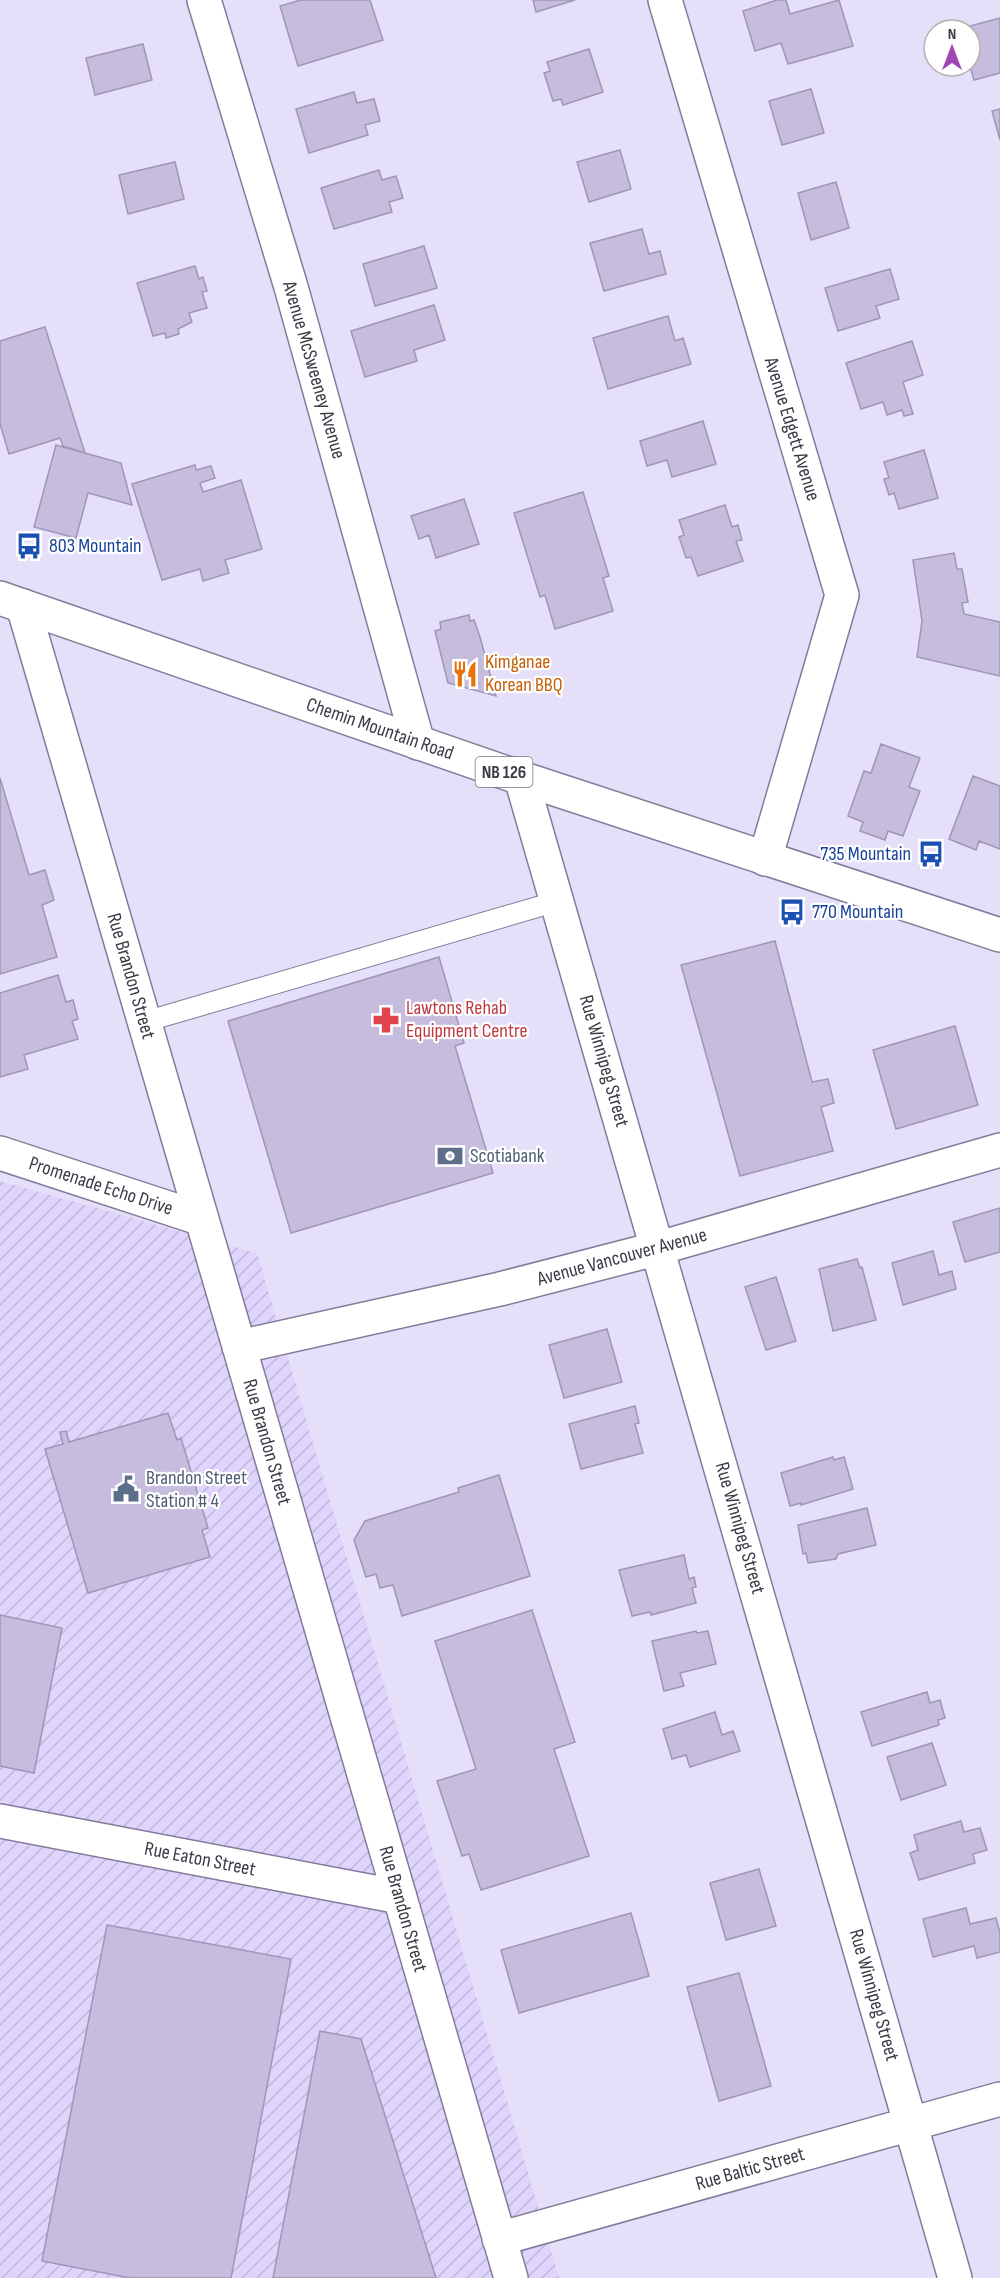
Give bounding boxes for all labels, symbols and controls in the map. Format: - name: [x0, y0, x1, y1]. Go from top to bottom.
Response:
- north arrow: [922, 18, 982, 78]
- text: N: [948, 25, 956, 44]
- street label: Avenue McSweeney Avenue: [277, 277, 351, 462]
- street label: Avenue Edgett Avenue: [758, 353, 825, 504]
- bus stop icon: 803 Mountain: [14, 531, 44, 561]
- place label: 803 Mountain: [49, 534, 141, 558]
- place label: Kimganae Korean BBQ: [485, 650, 563, 697]
- restaurant icon: Kimganae Korean BBQ: [450, 659, 480, 689]
- street label: Chemin Mountain Road: [303, 693, 457, 765]
- road number: NB 126: [476, 757, 532, 787]
- bus stop icon: 735 Mountain: [916, 839, 946, 869]
- place label: 735 Mountain: [820, 842, 911, 866]
- bus stop icon: 770 Mountain: [777, 897, 807, 927]
- place label: 770 Mountain: [812, 900, 903, 924]
- street label: Rue Brandon Street: [102, 910, 160, 1042]
- street label: Rue Winnipeg Street: [574, 992, 634, 1130]
- place label: Lawtons Rehab Equipment Centre: [406, 996, 527, 1043]
- pharmacy icon: Lawtons Rehab Equipment Centre: [371, 1005, 401, 1035]
- bank icon: Scotiabank: [435, 1141, 465, 1171]
- place label: Scotiabank: [470, 1144, 545, 1168]
- street label: Promenade Echo Drive: [26, 1151, 176, 1221]
- street label: Avenue Vancouver Avenue: [534, 1223, 710, 1291]
- street label: Rue Brandon Street: [238, 1376, 296, 1508]
- street label: Rue Winnipeg Street: [710, 1459, 770, 1597]
- place label: Brandon Street Station # 4: [146, 1466, 247, 1513]
- public building icon: Brandon Street Station # 4: [111, 1474, 141, 1504]
- street label: Rue Eaton Street: [142, 1836, 258, 1882]
- street label: Rue Brandon Street: [374, 1843, 432, 1975]
- street label: Rue Winnipeg Street: [844, 1926, 904, 2064]
- street label: Rue Baltic Street: [693, 2142, 807, 2196]

